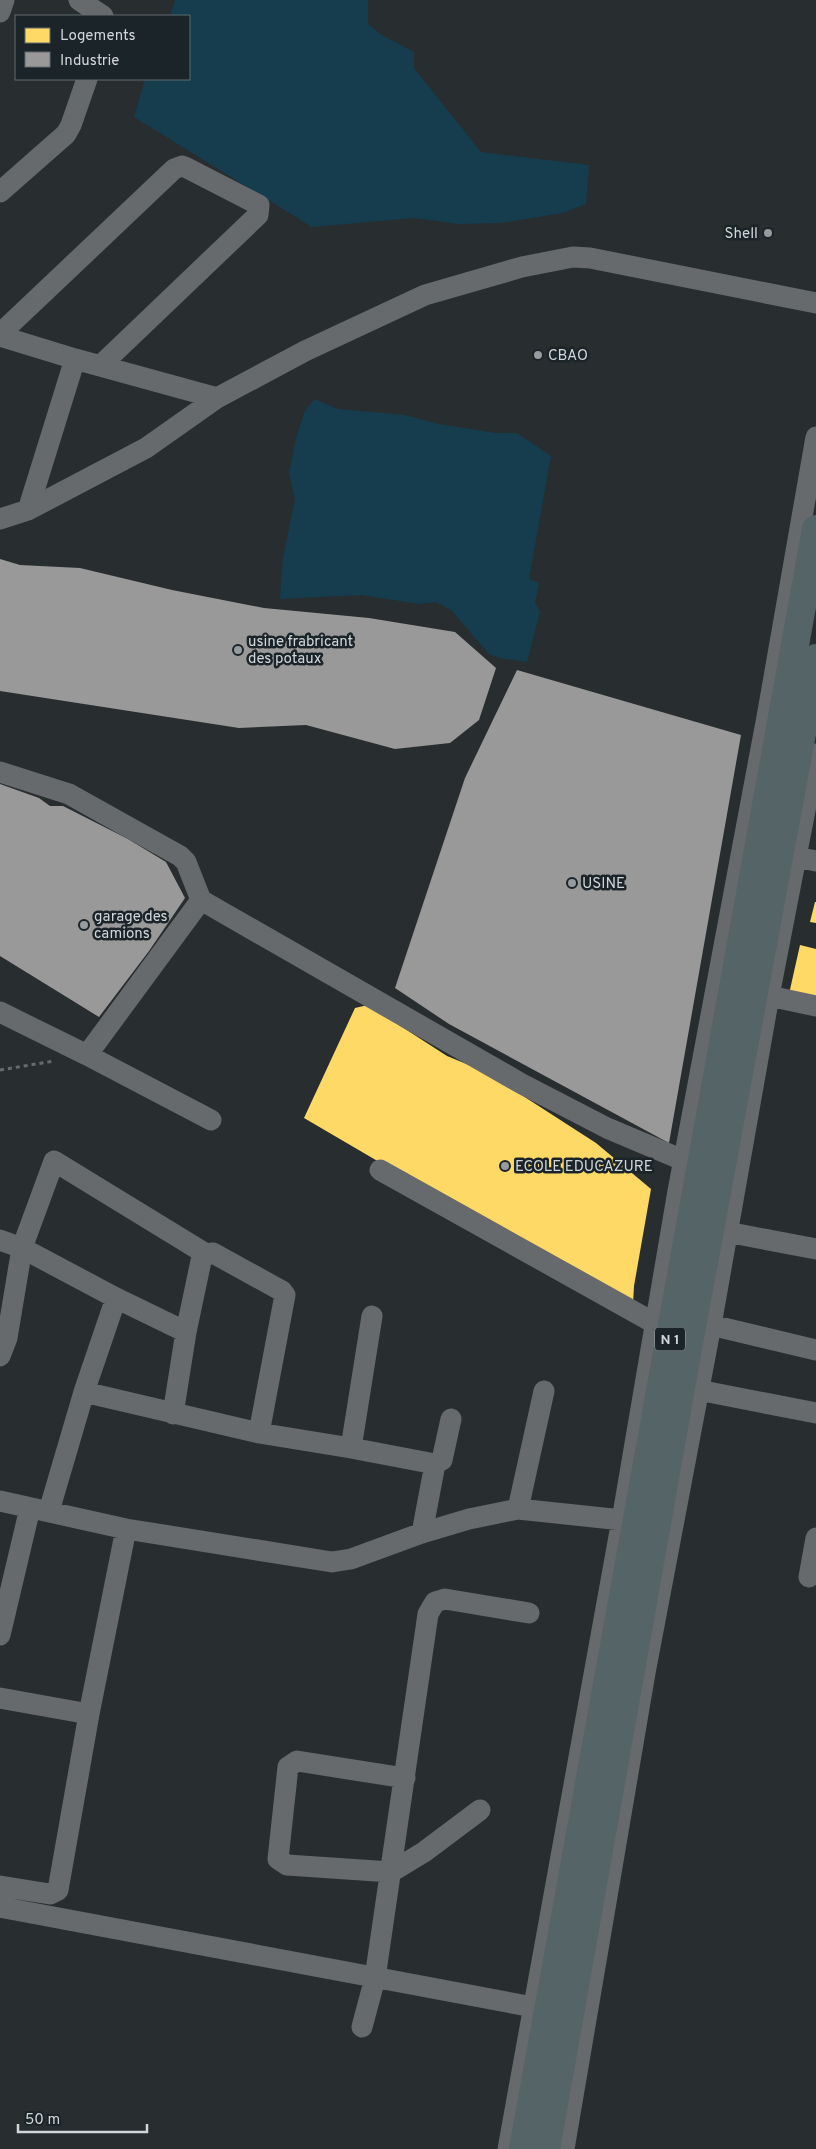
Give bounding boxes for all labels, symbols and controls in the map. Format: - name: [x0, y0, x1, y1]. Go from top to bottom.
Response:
- legend: [15, 15, 190, 80]
- text: Logements: [60, 27, 136, 46]
- text: Industrie: [60, 52, 119, 71]
- place label: Shell: [724, 225, 758, 244]
- marker: Shell: [762, 227, 774, 239]
- place label: CBAO: [548, 347, 588, 366]
- marker: CBAO: [532, 349, 544, 361]
- place label: usine frabricant des potaux: [248, 633, 353, 669]
- marker: usine frabricant des potaux: [232, 644, 244, 656]
- place label: USINE: [582, 875, 625, 894]
- marker: USINE: [566, 877, 578, 889]
- place label: garage des camions: [94, 908, 168, 944]
- marker: garage des camions: [78, 919, 90, 931]
- place label: ECOLE EDUCAZURE: [515, 1158, 653, 1177]
- marker: ECOLE EDUCAZURE: [499, 1160, 511, 1172]
- road number: N 1: [655, 1328, 685, 1350]
- scale bar: [18, 2102, 146, 2134]
- text: 50 m: [25, 2111, 60, 2130]

